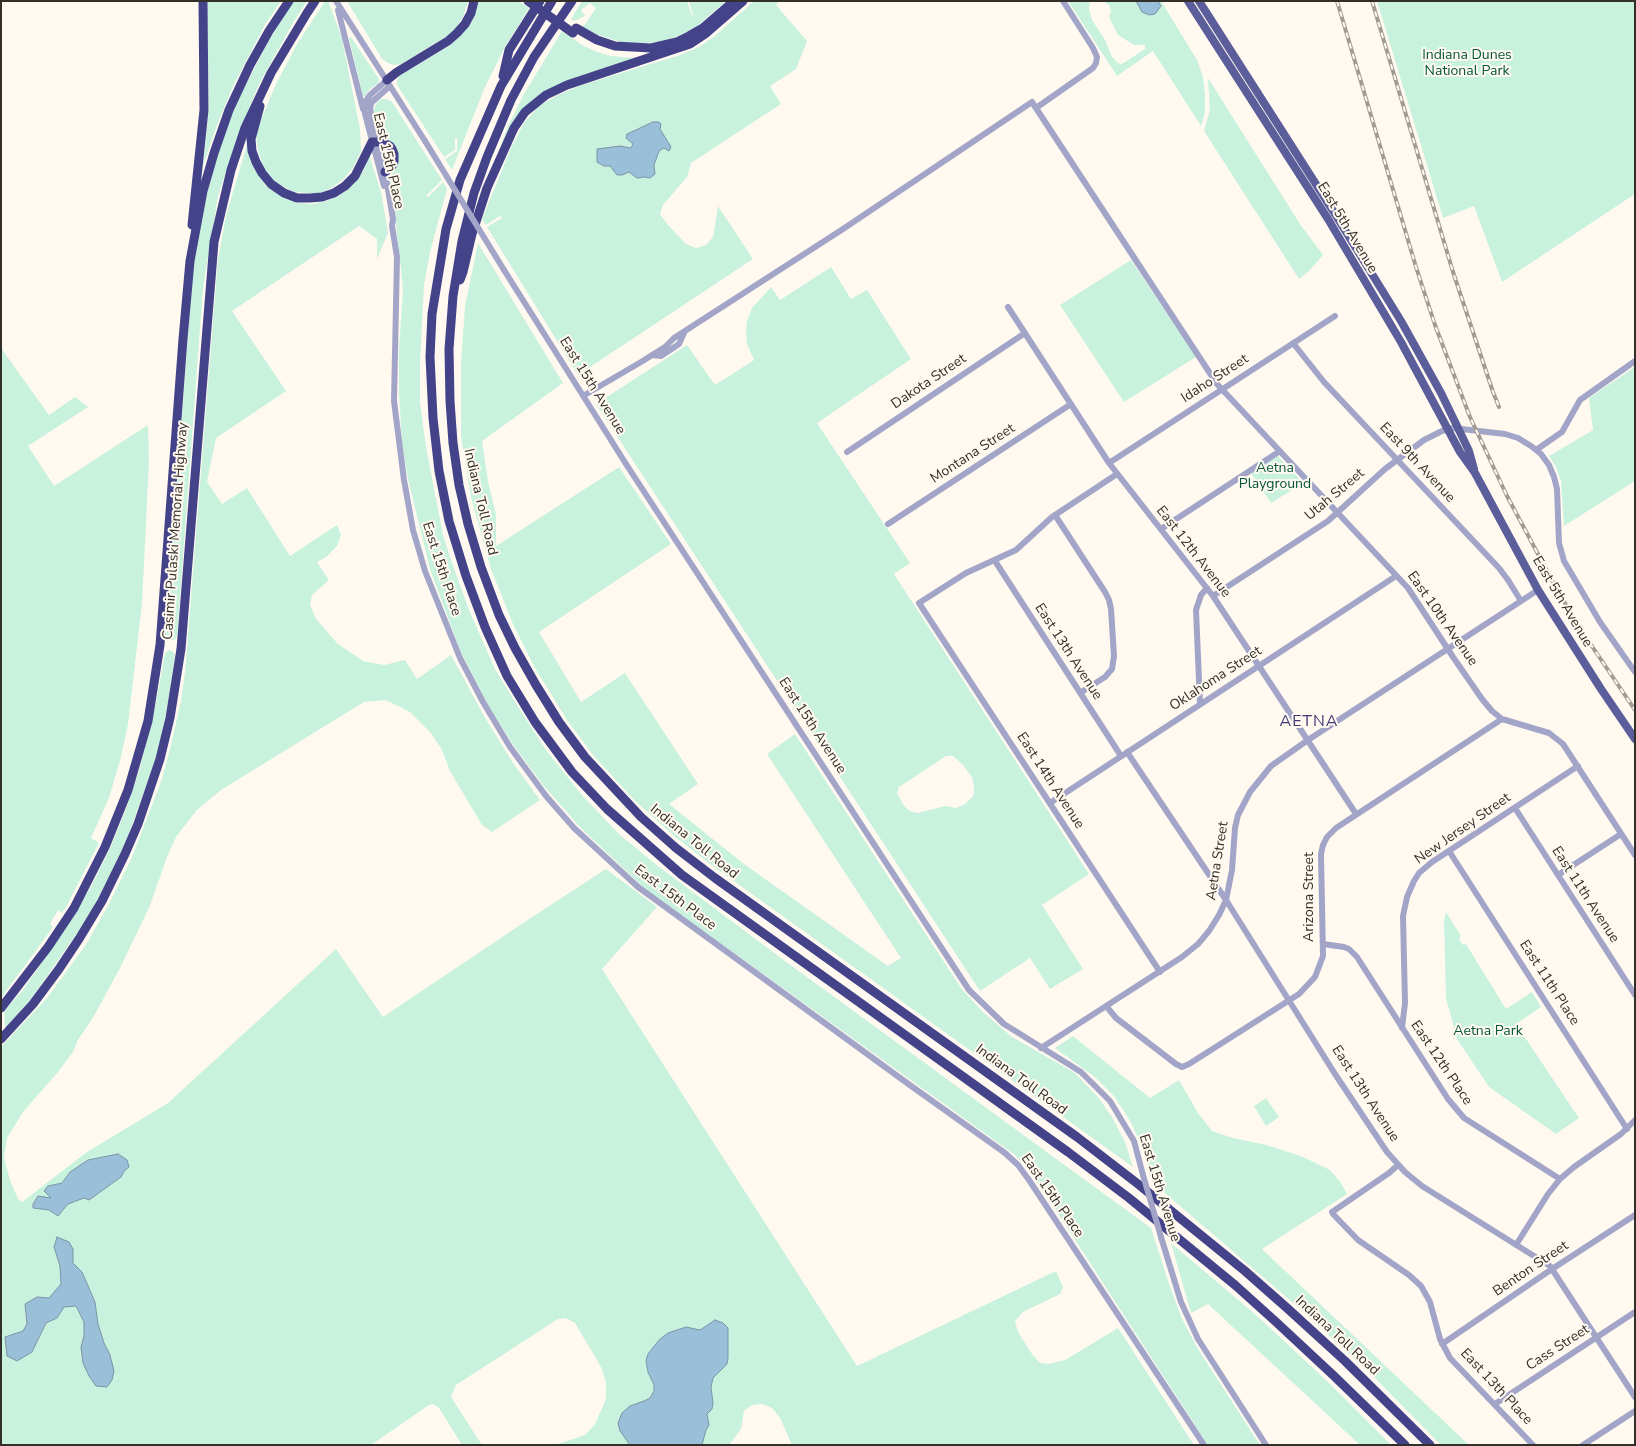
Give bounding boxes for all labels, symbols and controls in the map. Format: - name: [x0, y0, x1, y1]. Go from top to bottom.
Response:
- park label: Indiana Dunes National Park: [1422, 48, 1512, 80]
- street label: East 15th Place: [369, 111, 407, 211]
- street label: East 5th Avenue: [1313, 179, 1381, 277]
- street label: East 15th Avenue: [555, 334, 629, 438]
- street label: Dakota Street: [888, 351, 970, 413]
- street label: Idaho Street: [1178, 351, 1252, 407]
- street label: Montana Street: [928, 420, 1018, 488]
- street label: East 9th Avenue: [1376, 420, 1458, 506]
- street label: Casimir Pulaski Memorial Highway: [160, 422, 192, 640]
- street label: Indiana Toll Road: [460, 447, 500, 557]
- park label: Aetna Playground: [1239, 461, 1311, 494]
- street label: Utah Street: [1302, 465, 1368, 525]
- street label: East 12th Avenue: [1152, 503, 1234, 601]
- street label: East 15th Place: [418, 520, 464, 618]
- street label: East 5th Avenue: [1528, 553, 1596, 651]
- street label: East 10th Avenue: [1403, 569, 1481, 669]
- street label: East 13th Avenue: [1031, 601, 1105, 703]
- street label: Oklahoma Street: [1167, 643, 1265, 715]
- street label: East 15th Avenue: [775, 675, 849, 777]
- district label: AETNA: [1279, 712, 1339, 732]
- street label: East 14th Avenue: [1013, 730, 1087, 832]
- street label: New Jersey Street: [1412, 790, 1514, 868]
- street label: Indiana Toll Road: [646, 801, 742, 883]
- street label: Aetna Street: [1203, 820, 1233, 902]
- street label: East 11th Avenue: [1548, 844, 1622, 946]
- street label: Arizona Street: [1302, 852, 1318, 942]
- street label: East 15th Place: [631, 862, 719, 934]
- street label: East 11th Place: [1515, 937, 1583, 1029]
- street label: East 12th Place: [1407, 1018, 1475, 1108]
- park label: Aetna Park: [1453, 1024, 1523, 1040]
- street label: Indiana Toll Road: [972, 1041, 1070, 1119]
- street label: East 13th Avenue: [1328, 1043, 1402, 1145]
- street label: East 15th Avenue: [1135, 1132, 1183, 1244]
- street label: East 15th Place: [1017, 1151, 1087, 1241]
- street label: Benton Street: [1490, 1238, 1572, 1300]
- street label: Indiana Toll Road: [1291, 1293, 1383, 1379]
- street label: Cass Street: [1523, 1321, 1593, 1375]
- street label: East 13th Place: [1456, 1345, 1536, 1429]

